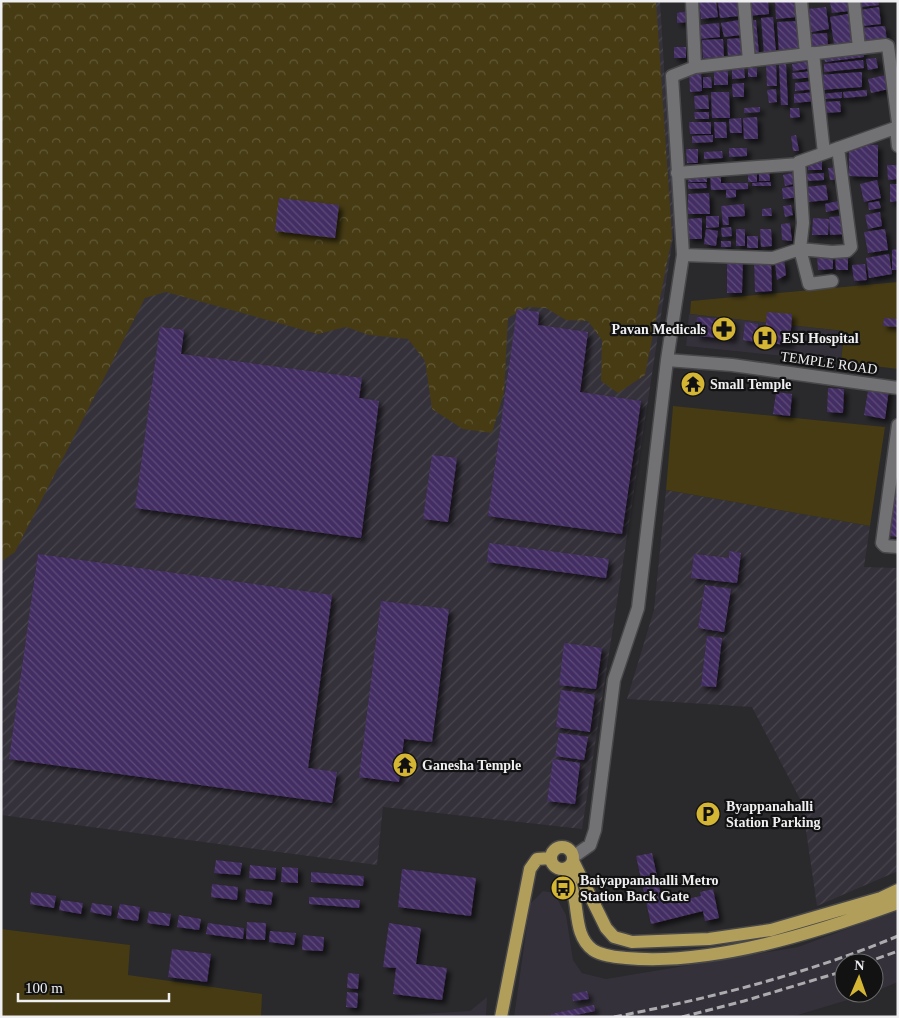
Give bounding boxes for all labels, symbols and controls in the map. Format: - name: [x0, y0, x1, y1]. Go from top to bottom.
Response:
- pharmacy icon: Pavan Medicals: [711, 316, 737, 342]
- place label: Pavan Medicals: [612, 322, 707, 337]
- hospital icon: ESI Hospital: [752, 325, 778, 351]
- place label: ESI Hospital: [782, 331, 859, 346]
- street label: TEMPLE ROAD: [780, 349, 878, 377]
- temple icon: Small Temple: [680, 371, 706, 397]
- place label: Small Temple: [710, 377, 791, 392]
- temple icon: Ganesha Temple: [392, 752, 418, 778]
- place label: Ganesha Temple: [422, 758, 521, 773]
- place label: Byappanahalli Station Parking: [726, 799, 821, 830]
- parking icon: Byappanahalli Station Parking: [695, 801, 721, 827]
- place label: Baiyappanahalli Metro Station Back Gate: [580, 873, 719, 904]
- bus stop icon: Baiyappanahalli Metro Station Back Gate: [550, 875, 576, 901]
- north arrow: [834, 953, 884, 1003]
- text: N: [854, 958, 865, 973]
- scale bar: [18, 970, 169, 1002]
- text: 100 m: [25, 980, 63, 996]

